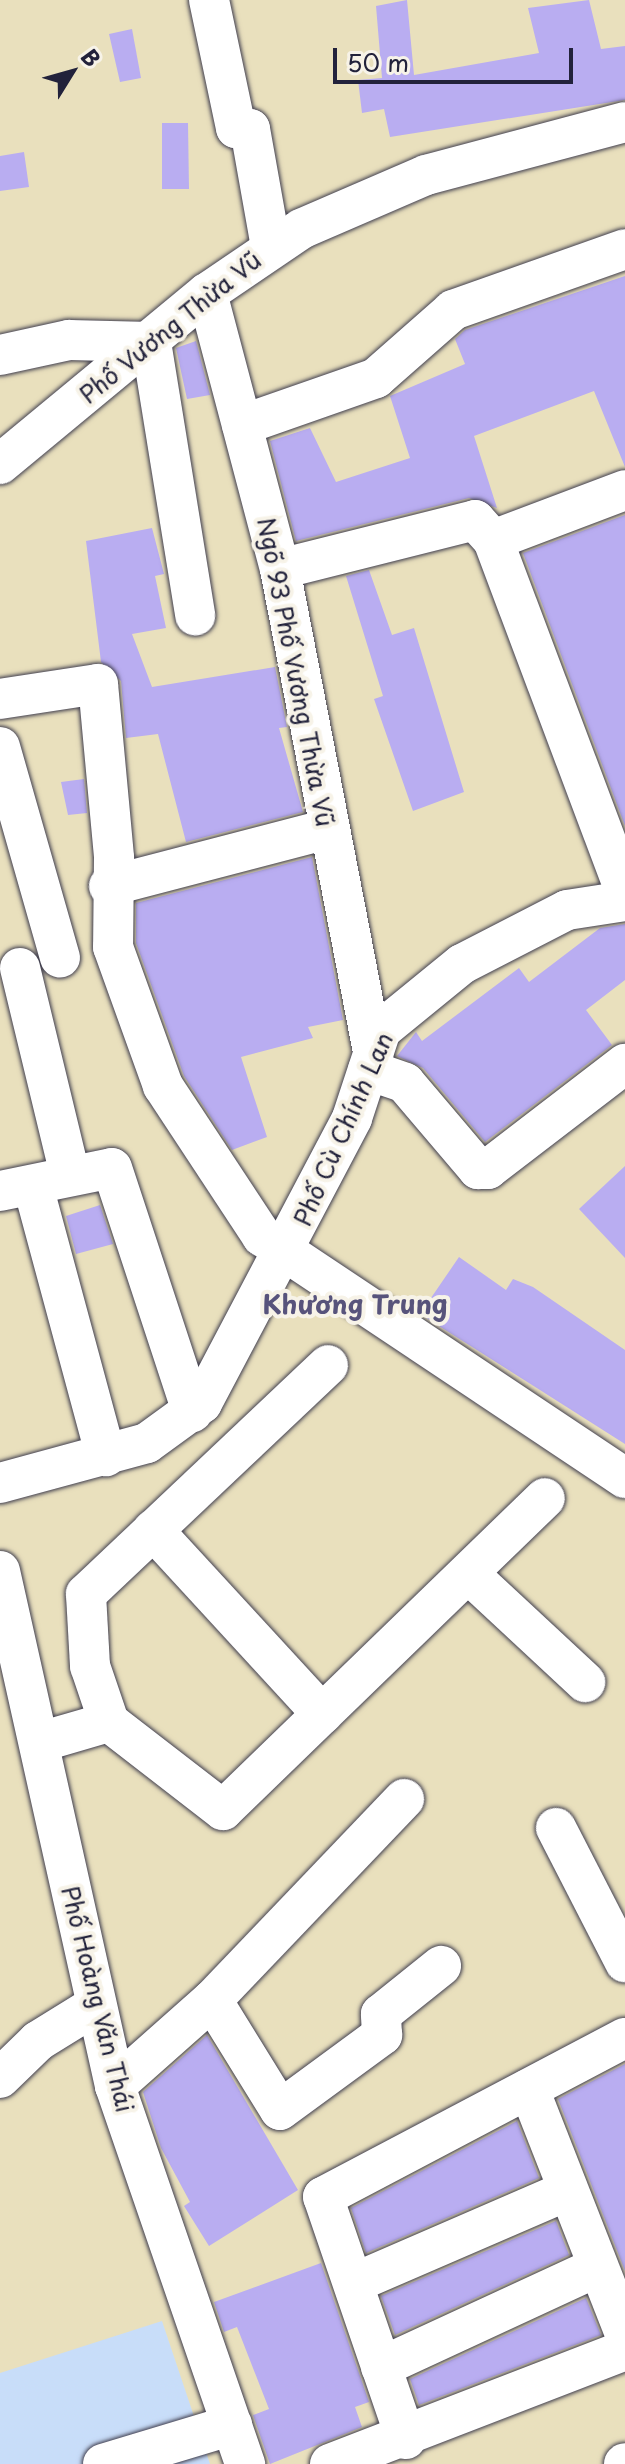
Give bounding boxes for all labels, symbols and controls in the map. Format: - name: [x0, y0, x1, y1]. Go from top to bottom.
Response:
- north arrow: [32, 32, 112, 112]
- scale bar: [337, 32, 577, 82]
- text: B: [74, 41, 109, 73]
- text: 50 m: [347, 44, 409, 80]
- street label: Phố Vương Thừa Vũ: [73, 245, 267, 409]
- street label: Ngõ 93 Phố Vương Thừa Vũ: [252, 514, 340, 830]
- street label: Phố Cù Chính Lan: [288, 1028, 398, 1230]
- district label: Khương Trung: [262, 1288, 448, 1320]
- street label: Phố Hoàng Văn Thái: [56, 1882, 140, 2116]

